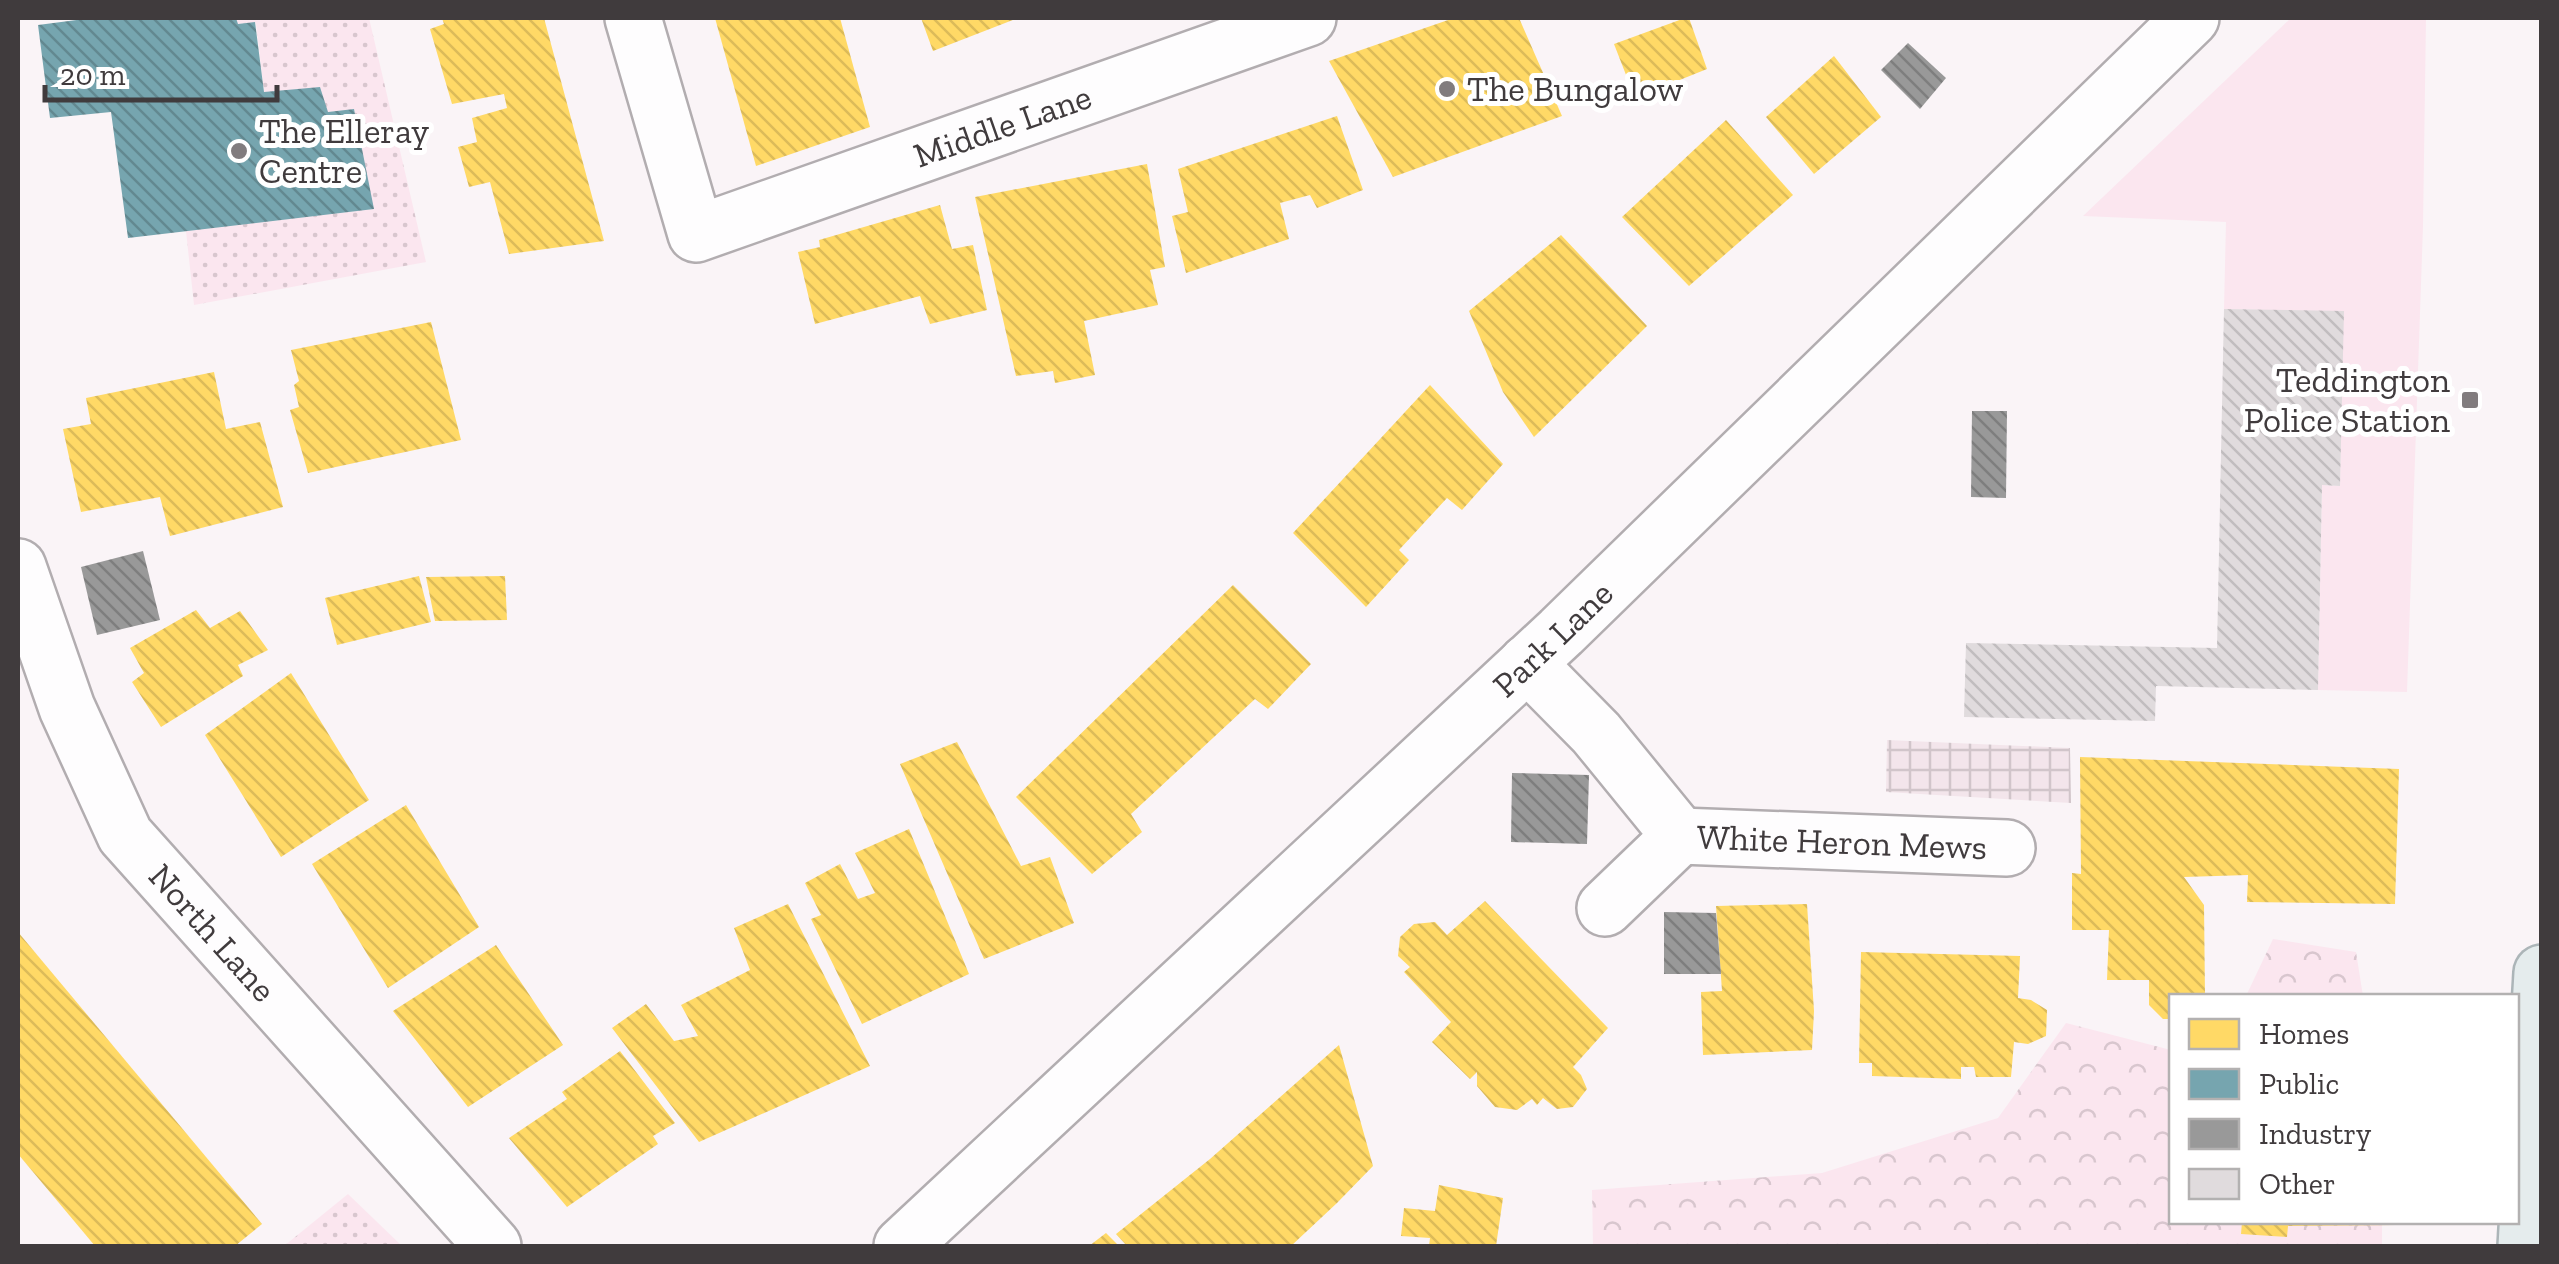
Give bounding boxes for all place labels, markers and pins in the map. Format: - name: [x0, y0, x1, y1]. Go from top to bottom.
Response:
- place label: The Bungalow: [1467, 68, 1684, 110]
- marker: The Bungalow: [1436, 78, 1458, 100]
- place label: The Elleray Centre: [259, 110, 429, 192]
- marker: The Elleray Centre: [228, 140, 250, 162]
- place label: Teddington Police Station: [2244, 359, 2450, 441]
- marker: Teddington Police Station: [2459, 389, 2481, 411]

